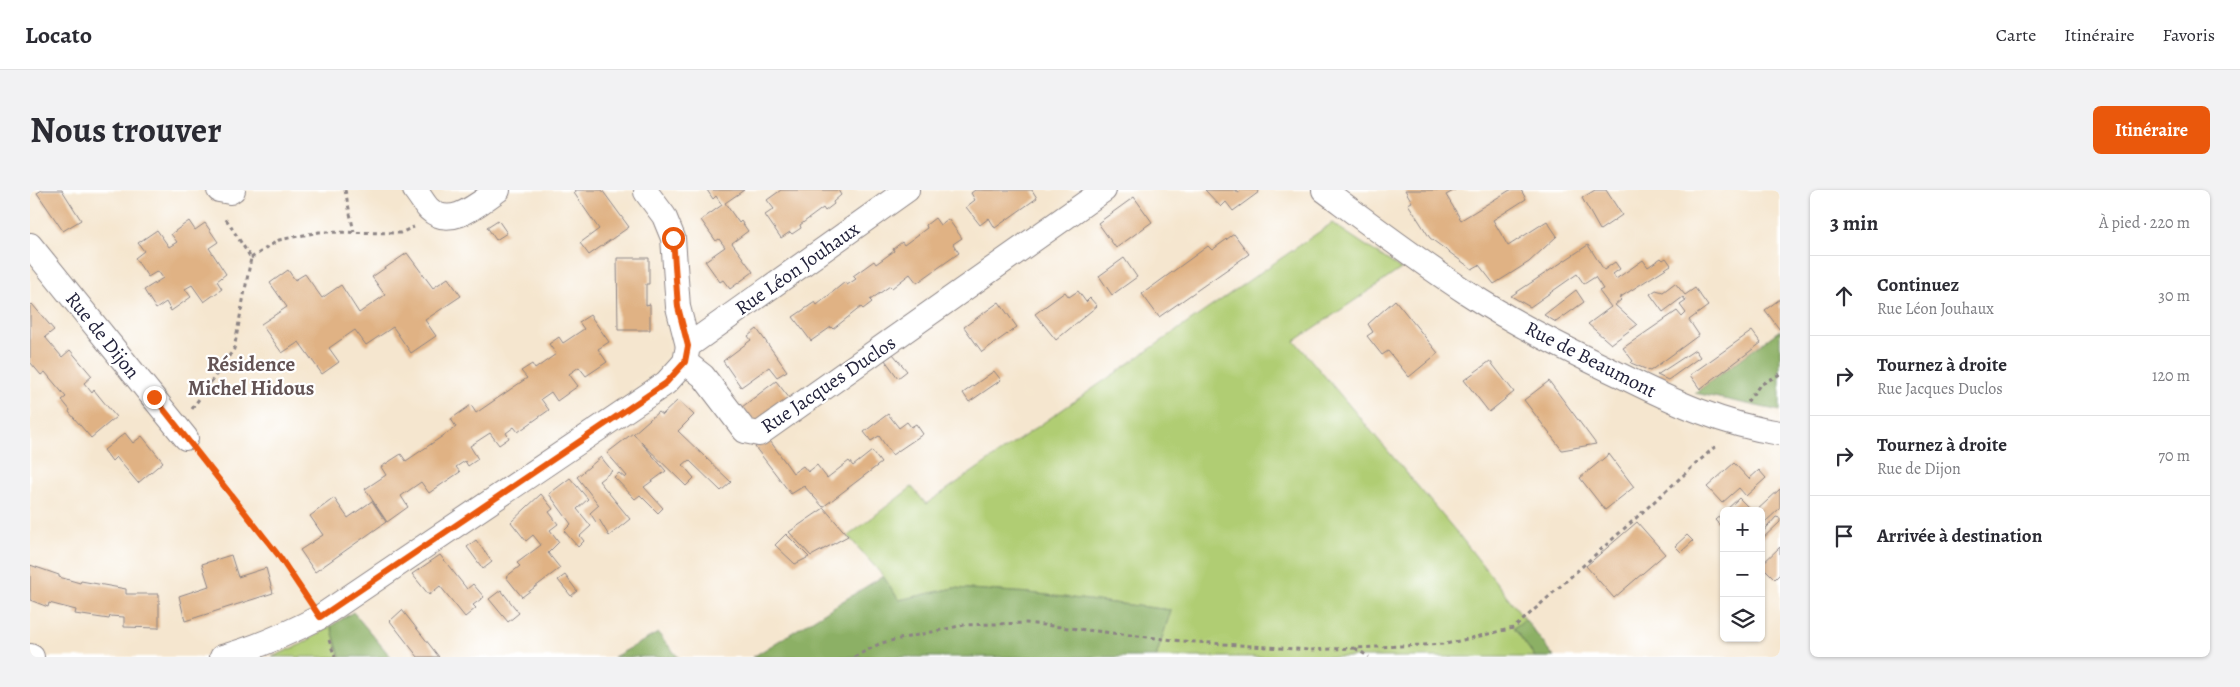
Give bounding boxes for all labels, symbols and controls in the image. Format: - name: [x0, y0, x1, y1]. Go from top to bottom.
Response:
- text: Locato: [25, 19, 92, 51]
- text: Carte: [1996, 23, 2036, 47]
- text: Itinéraire: [2064, 23, 2135, 47]
- text: Favoris: [2163, 23, 2215, 47]
- text: Nous trouver: [30, 106, 222, 154]
- button: Itinéraire: [2093, 106, 2210, 154]
- text: 3 min: [1830, 209, 1878, 237]
- text: À pied · 220 m: [2099, 212, 2190, 234]
- street label: Rue Léon Jouhaux: [730, 215, 865, 321]
- route start: [662, 227, 685, 250]
- text: Continuez: [1877, 272, 1959, 298]
- icon: ahead: [1830, 282, 1858, 310]
- text: 30 m: [2158, 285, 2190, 307]
- street label: Rue de Dijon: [59, 286, 146, 385]
- text: Rue Léon Jouhaux: [1877, 298, 1994, 320]
- street label: Rue de Beaumont: [1520, 315, 1661, 404]
- street label: Rue Jacques Duclos: [756, 329, 901, 440]
- district label: Résidence Michel Hidous: [188, 350, 314, 402]
- text: Tournez à droite: [1877, 352, 2007, 378]
- icon: right: [1830, 362, 1858, 390]
- text: 120 m: [2152, 365, 2190, 387]
- text: Rue Jacques Duclos: [1877, 378, 2003, 400]
- route end: [143, 386, 166, 409]
- text: Tournez à droite: [1877, 432, 2007, 458]
- icon: right: [1830, 442, 1858, 470]
- text: 70 m: [2158, 445, 2190, 467]
- text: Rue de Dijon: [1877, 458, 1961, 480]
- map controls: [1720, 507, 1765, 642]
- button: +: [1720, 507, 1765, 552]
- icon: arrive: [1830, 522, 1858, 550]
- text: Arrivée à destination: [1877, 523, 2042, 549]
- button: −: [1720, 552, 1765, 597]
- button: layers: [1720, 597, 1765, 642]

